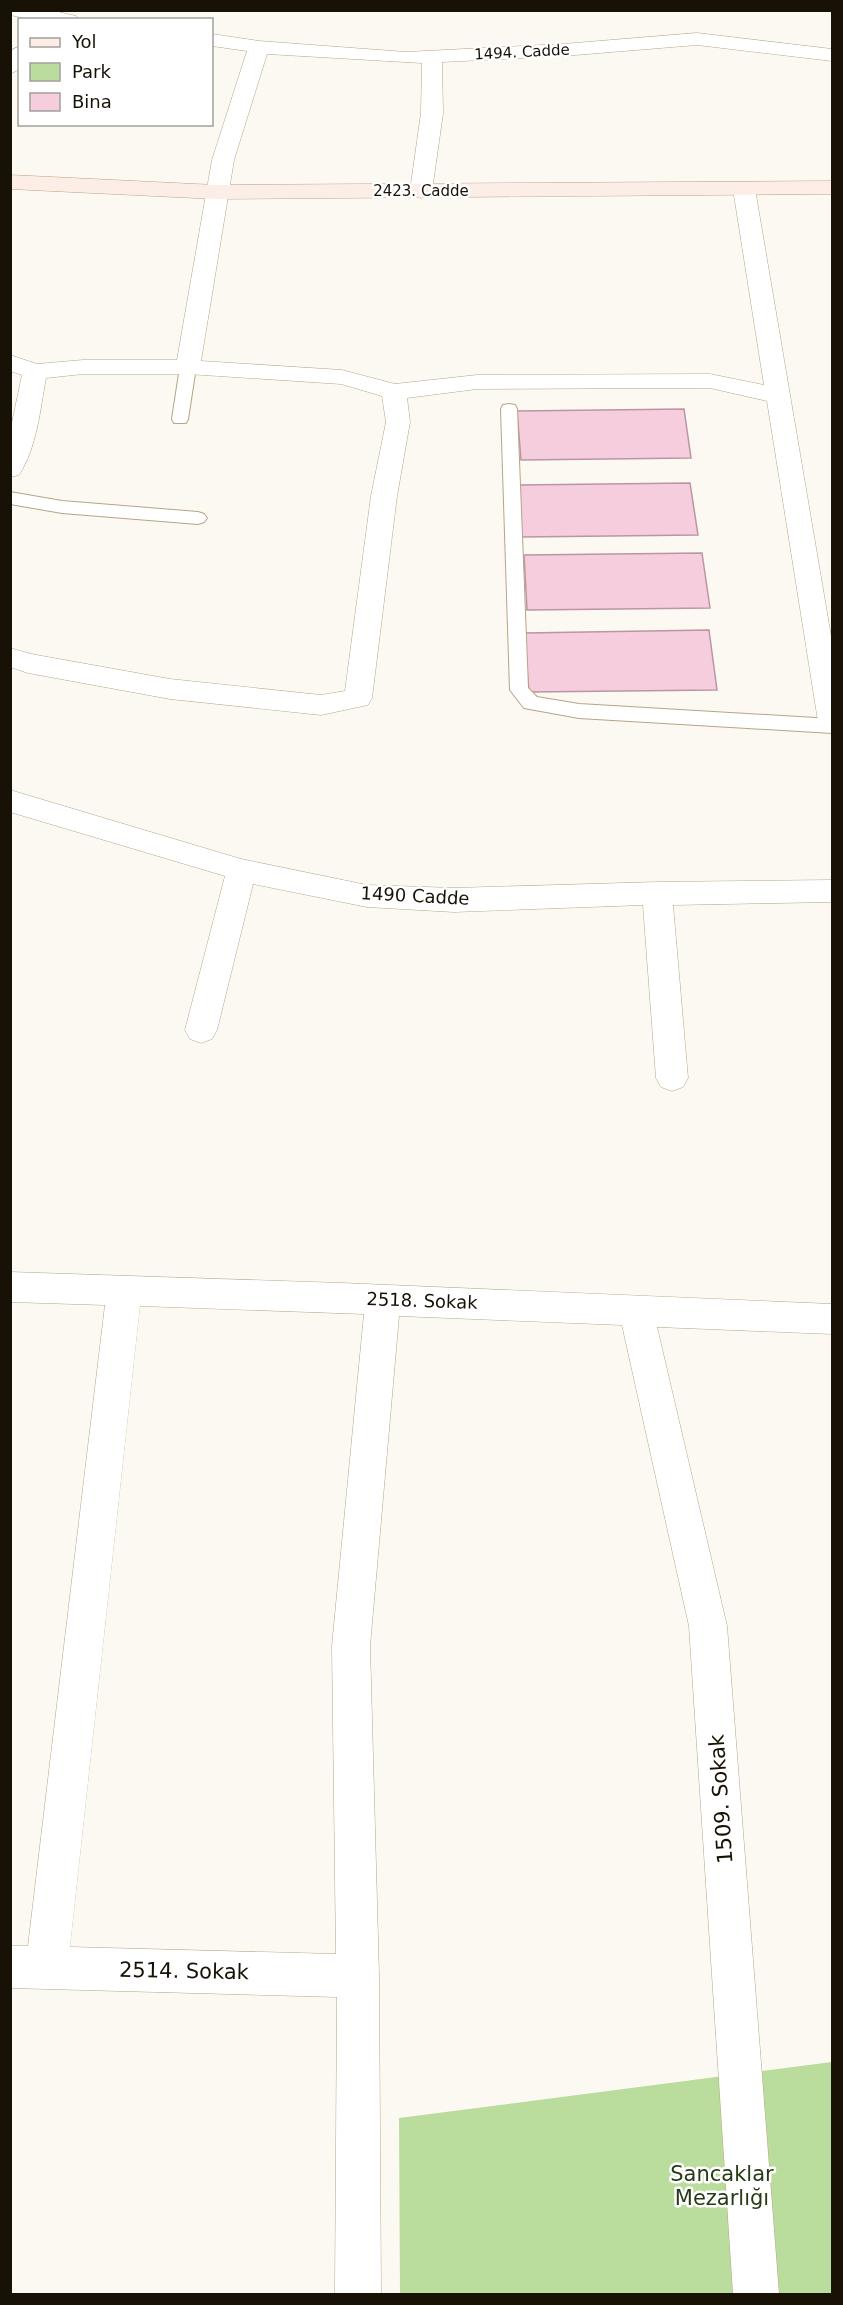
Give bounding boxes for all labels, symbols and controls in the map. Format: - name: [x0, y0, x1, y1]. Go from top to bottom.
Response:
- legend: [18, 18, 213, 126]
- text: Yol: [71, 31, 97, 52]
- street label: 1494. Cadde: [474, 41, 570, 63]
- text: Park: [72, 61, 111, 82]
- text: Bina: [72, 91, 112, 112]
- street label: 2423. Cadde: [373, 182, 469, 200]
- street label: 1490 Cadde: [360, 882, 470, 909]
- street label: 2518. Sokak: [366, 1288, 479, 1313]
- street label: 1509. Sokak: [704, 1733, 737, 1865]
- street label: 2514. Sokak: [119, 1958, 250, 1984]
- park label: Sancaklar Mezarlığı: [670, 2162, 774, 2210]

